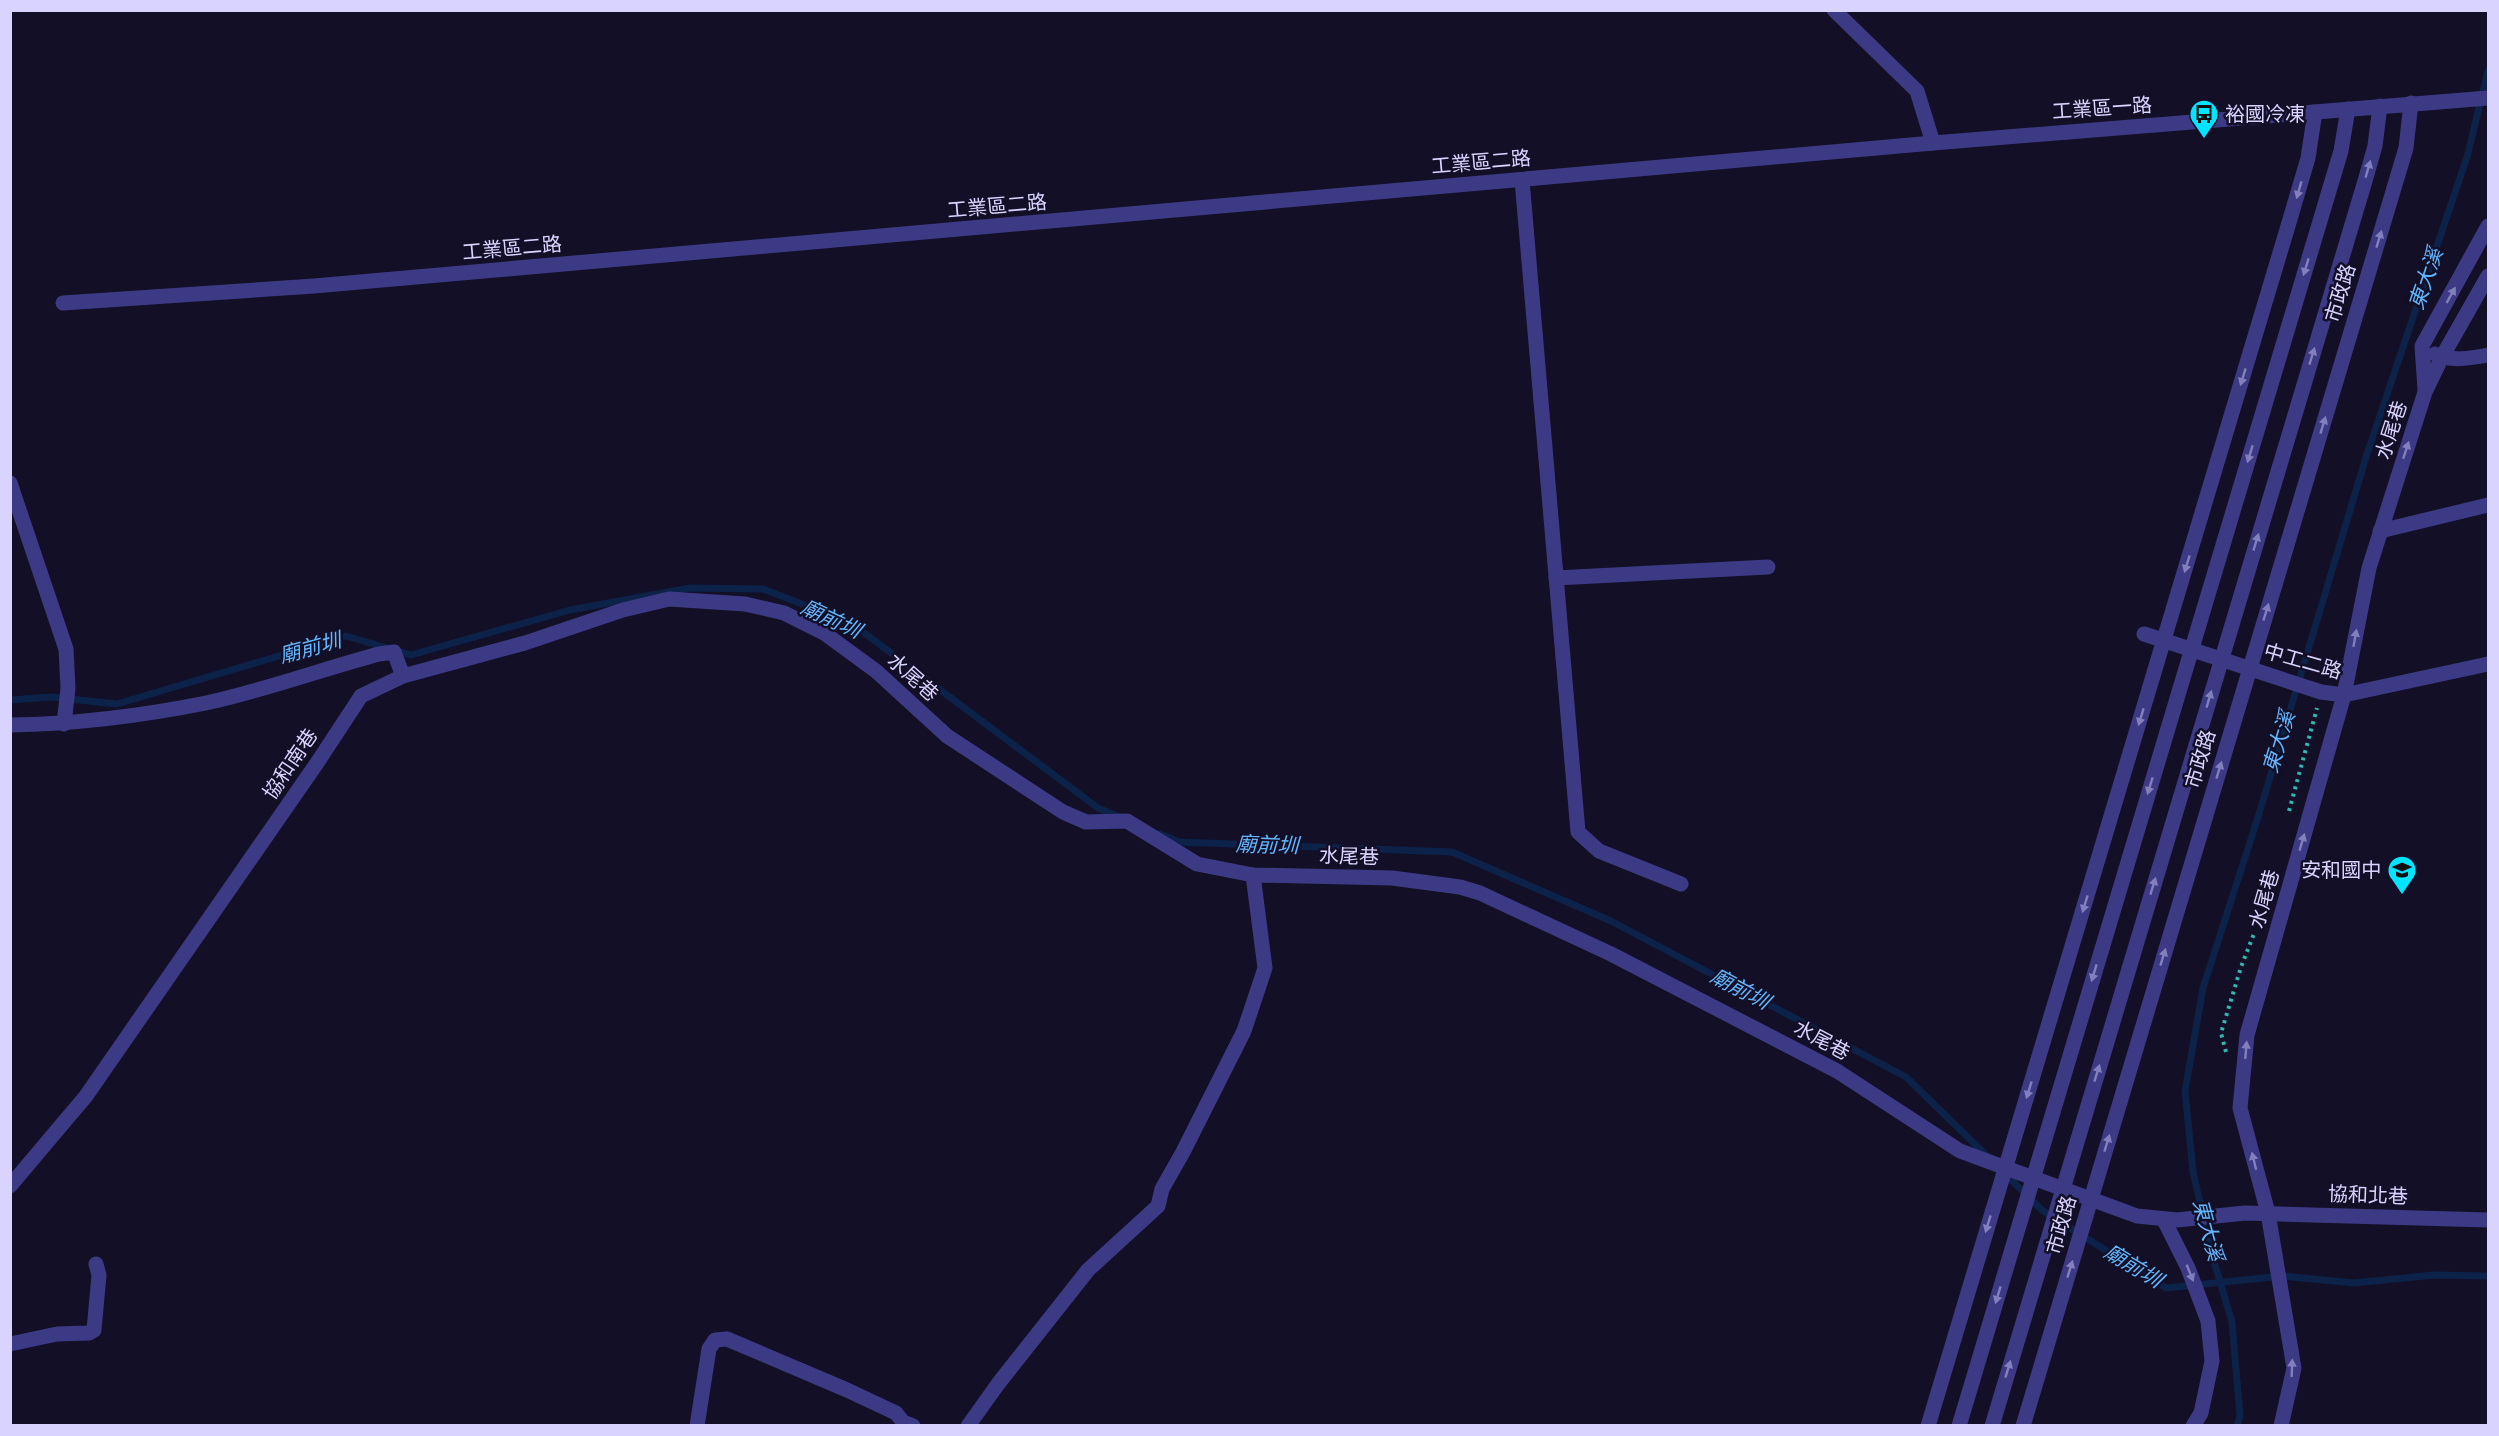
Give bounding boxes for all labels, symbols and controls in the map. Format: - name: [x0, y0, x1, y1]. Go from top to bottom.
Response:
- street label: 工業區一路: [2051, 91, 2153, 124]
- bus stop icon: 裕國冷凍: [2188, 98, 2220, 140]
- place label: 裕國冷凍: [2225, 100, 2305, 127]
- street label: 工業區二路: [1430, 144, 1532, 179]
- one-way arrow: [2364, 160, 2373, 178]
- one-way arrow: [2293, 181, 2303, 199]
- street label: 工業區二路: [946, 188, 1048, 223]
- street label: 工業區二路: [461, 230, 563, 265]
- one-way arrow: [2375, 230, 2384, 248]
- water label: 東大溪: [2402, 241, 2450, 313]
- one-way arrow: [2301, 258, 2310, 276]
- street label: 市政路: [2318, 260, 2361, 325]
- one-way arrow: [2445, 287, 2456, 303]
- one-way arrow: [2308, 347, 2317, 365]
- one-way arrow: [2238, 368, 2247, 386]
- street label: 水尾巷: [2368, 397, 2413, 463]
- one-way arrow: [2319, 416, 2328, 434]
- one-way arrow: [2402, 441, 2412, 459]
- one-way arrow: [2245, 445, 2254, 463]
- one-way arrow: [2252, 533, 2261, 551]
- one-way arrow: [2182, 555, 2191, 573]
- water label: 廟前圳: [797, 592, 869, 646]
- one-way arrow: [2262, 603, 2271, 621]
- water label: 廟前圳: [276, 625, 347, 670]
- one-way arrow: [2350, 628, 2359, 647]
- street label: 中工二路: [2261, 637, 2345, 685]
- street label: 水尾巷: [882, 647, 945, 707]
- one-way arrow: [2205, 690, 2214, 708]
- water label: 東大溪: [2255, 705, 2302, 776]
- one-way arrow: [2136, 708, 2145, 726]
- street label: 協和南巷: [256, 723, 323, 804]
- street label: 市政路: [2178, 726, 2221, 791]
- one-way arrow: [2215, 761, 2224, 779]
- one-way arrow: [2145, 777, 2154, 795]
- water label: 廟前圳: [1235, 829, 1302, 860]
- one-way arrow: [2298, 833, 2307, 851]
- street label: 水尾巷: [1319, 841, 1379, 870]
- school or university icon: 安和國中: [2386, 854, 2418, 896]
- place label: 安和國中: [2301, 856, 2381, 883]
- street label: 水尾巷: [2242, 866, 2285, 931]
- one-way arrow: [2149, 877, 2158, 895]
- one-way arrow: [2080, 895, 2089, 913]
- one-way arrow: [2159, 948, 2168, 966]
- water label: 廟前圳: [1706, 961, 1778, 1018]
- one-way arrow: [2089, 964, 2098, 982]
- street label: 水尾巷: [1789, 1014, 1855, 1066]
- one-way arrow: [2241, 1040, 2251, 1059]
- one-way arrow: [2093, 1064, 2102, 1082]
- one-way arrow: [2024, 1081, 2033, 1099]
- one-way arrow: [2103, 1134, 2112, 1152]
- one-way arrow: [2248, 1152, 2258, 1170]
- street label: 協和北巷: [2328, 1180, 2408, 1209]
- street label: 市政路: [2039, 1192, 2082, 1257]
- water label: 東大溪: [2186, 1196, 2231, 1267]
- one-way arrow: [1983, 1215, 1992, 1233]
- water label: 廟前圳: [2099, 1237, 2170, 1296]
- one-way arrow: [2066, 1260, 2075, 1278]
- one-way arrow: [2185, 1264, 2195, 1282]
- one-way arrow: [1993, 1286, 2002, 1304]
- one-way arrow: [2287, 1359, 2296, 1378]
- one-way arrow: [2004, 1360, 2013, 1378]

